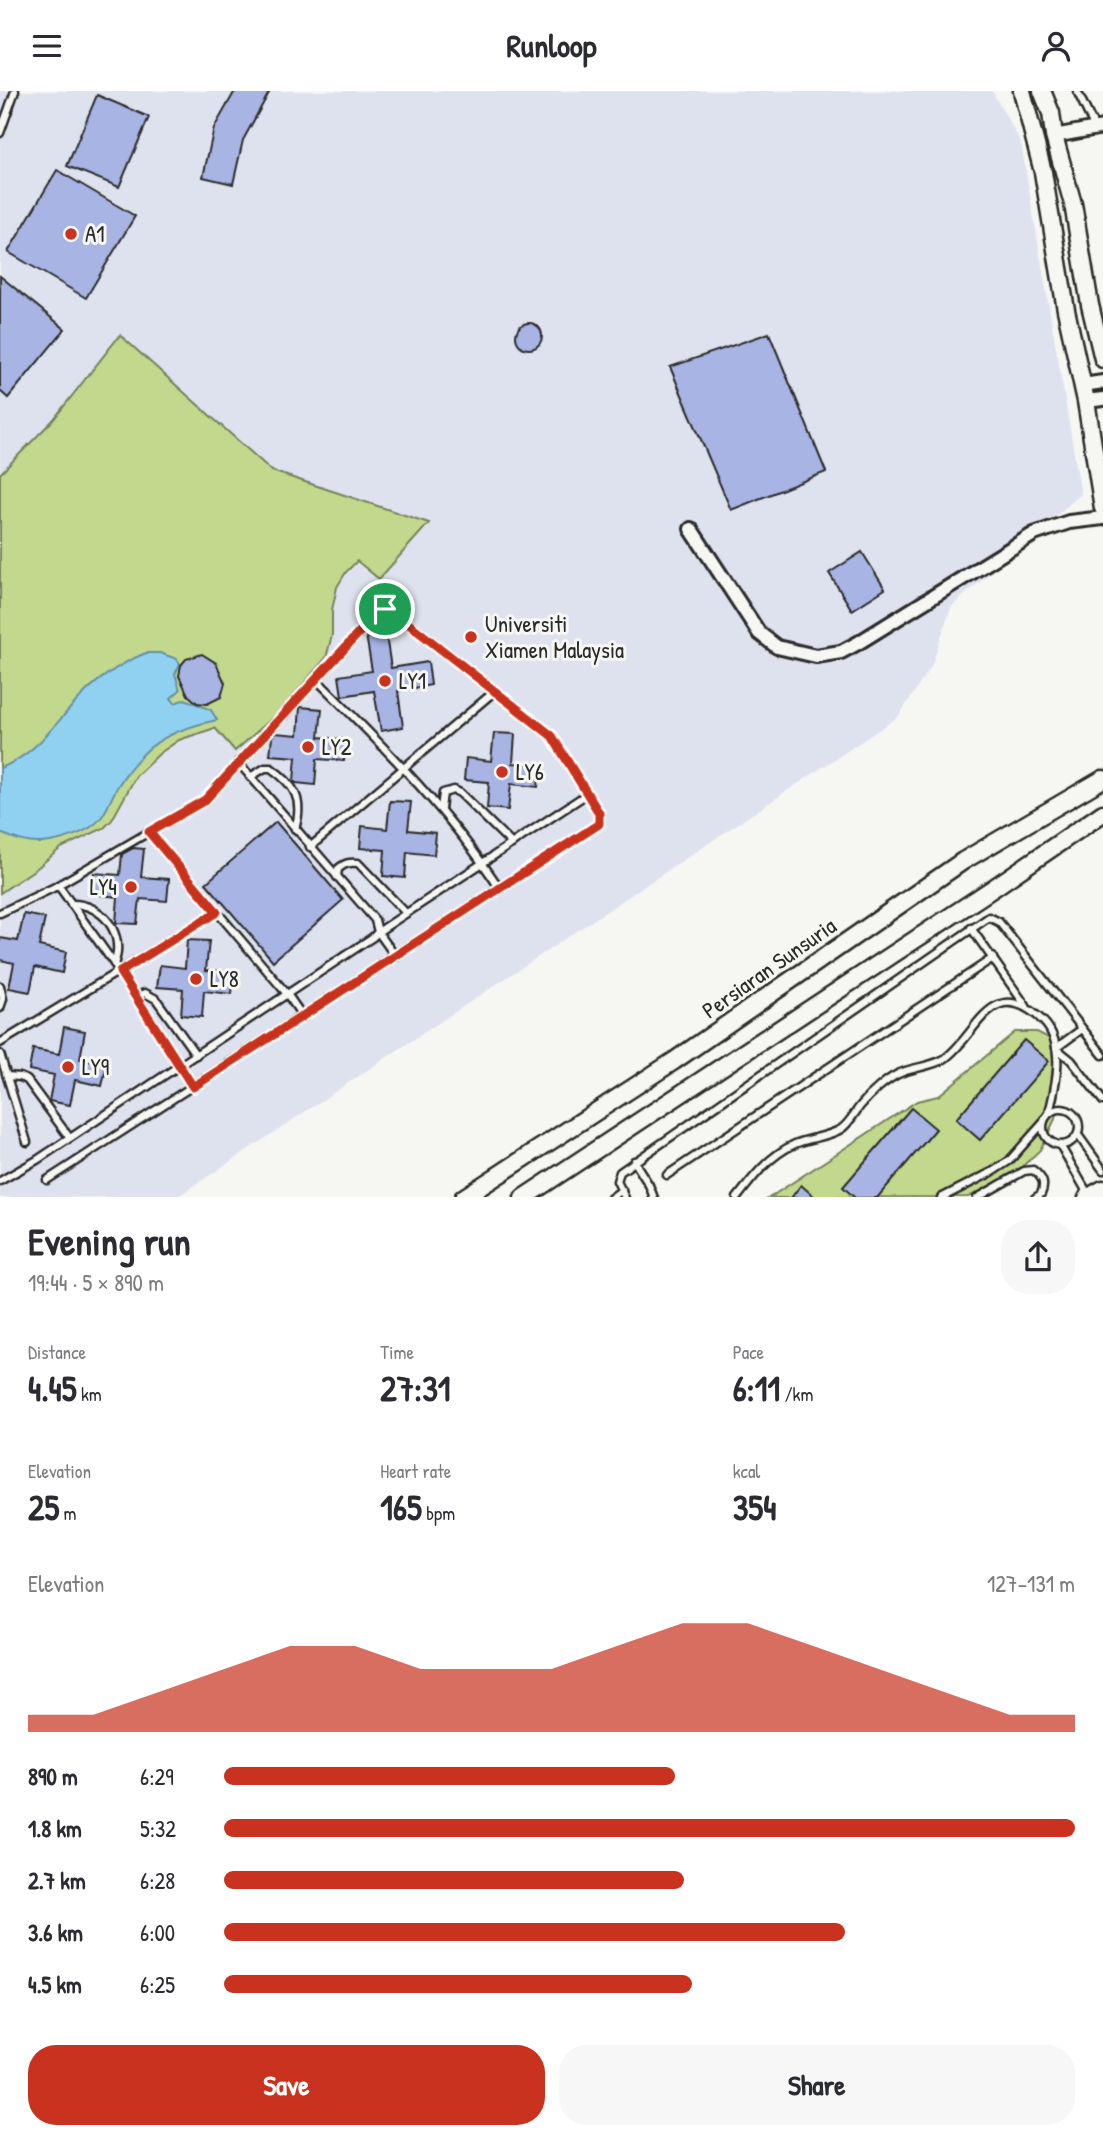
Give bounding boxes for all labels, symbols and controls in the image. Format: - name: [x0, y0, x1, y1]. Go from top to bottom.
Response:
- text: Runloop: [507, 24, 596, 67]
- icon: menu: [28, 27, 66, 65]
- icon: person: [1037, 27, 1075, 65]
- place label: A1: [85, 218, 105, 249]
- marker: A1: [63, 226, 79, 242]
- pin: [355, 579, 415, 639]
- icon: arrive: [366, 590, 404, 628]
- place label: Universiti Xiamen Malaysia: [485, 608, 624, 665]
- marker: Universiti Xiamen Malaysia: [463, 629, 479, 645]
- place label: LY1: [399, 665, 426, 696]
- marker: LY1: [377, 673, 393, 689]
- place label: LY2: [322, 731, 352, 762]
- marker: LY2: [300, 739, 316, 755]
- place label: LY6: [516, 756, 544, 787]
- marker: LY6: [494, 764, 510, 780]
- place label: LY4: [90, 871, 117, 902]
- marker: LY4: [123, 879, 139, 895]
- street label: Persiaran Sunsuria: [696, 910, 842, 1025]
- place label: LY8: [210, 963, 239, 994]
- marker: LY8: [188, 971, 204, 987]
- place label: LY9: [82, 1051, 109, 1082]
- marker: LY9: [60, 1059, 76, 1075]
- text: Evening run: [28, 1215, 191, 1267]
- button: share: [1001, 1220, 1075, 1294]
- text: 19:44 · 5 × 890 m: [28, 1267, 164, 1298]
- text: Distance: [28, 1339, 86, 1365]
- text: Time: [380, 1339, 414, 1365]
- text: Pace: [733, 1339, 764, 1365]
- text: 4.45: [28, 1365, 77, 1412]
- text: 27:31: [380, 1365, 451, 1412]
- text: 6:11: [733, 1365, 780, 1412]
- text: km: [77, 1381, 102, 1407]
- text: /km: [780, 1381, 813, 1407]
- text: Elevation: [28, 1458, 91, 1484]
- text: Heart rate: [380, 1458, 451, 1484]
- text: kcal: [733, 1458, 760, 1484]
- text: 25: [28, 1484, 59, 1531]
- text: 165: [380, 1484, 422, 1531]
- text: 354: [733, 1484, 776, 1531]
- text: m: [59, 1500, 76, 1526]
- text: bpm: [422, 1500, 455, 1526]
- text: Elevation: [28, 1568, 104, 1599]
- text: 127–131 m: [987, 1568, 1075, 1599]
- text: 890 m: [28, 1761, 78, 1792]
- text: 6:29: [140, 1761, 174, 1792]
- text: 1.8 km: [28, 1813, 82, 1844]
- text: 5:32: [140, 1813, 176, 1844]
- text: 2.7 km: [28, 1865, 86, 1896]
- text: 6:28: [140, 1865, 175, 1896]
- text: 3.6 km: [28, 1917, 83, 1948]
- text: 6:00: [140, 1917, 175, 1948]
- text: 4.5 km: [28, 1969, 82, 2000]
- text: 6:25: [140, 1969, 175, 2000]
- button: Save: [28, 2045, 545, 2125]
- button: Share: [559, 2045, 1075, 2125]

